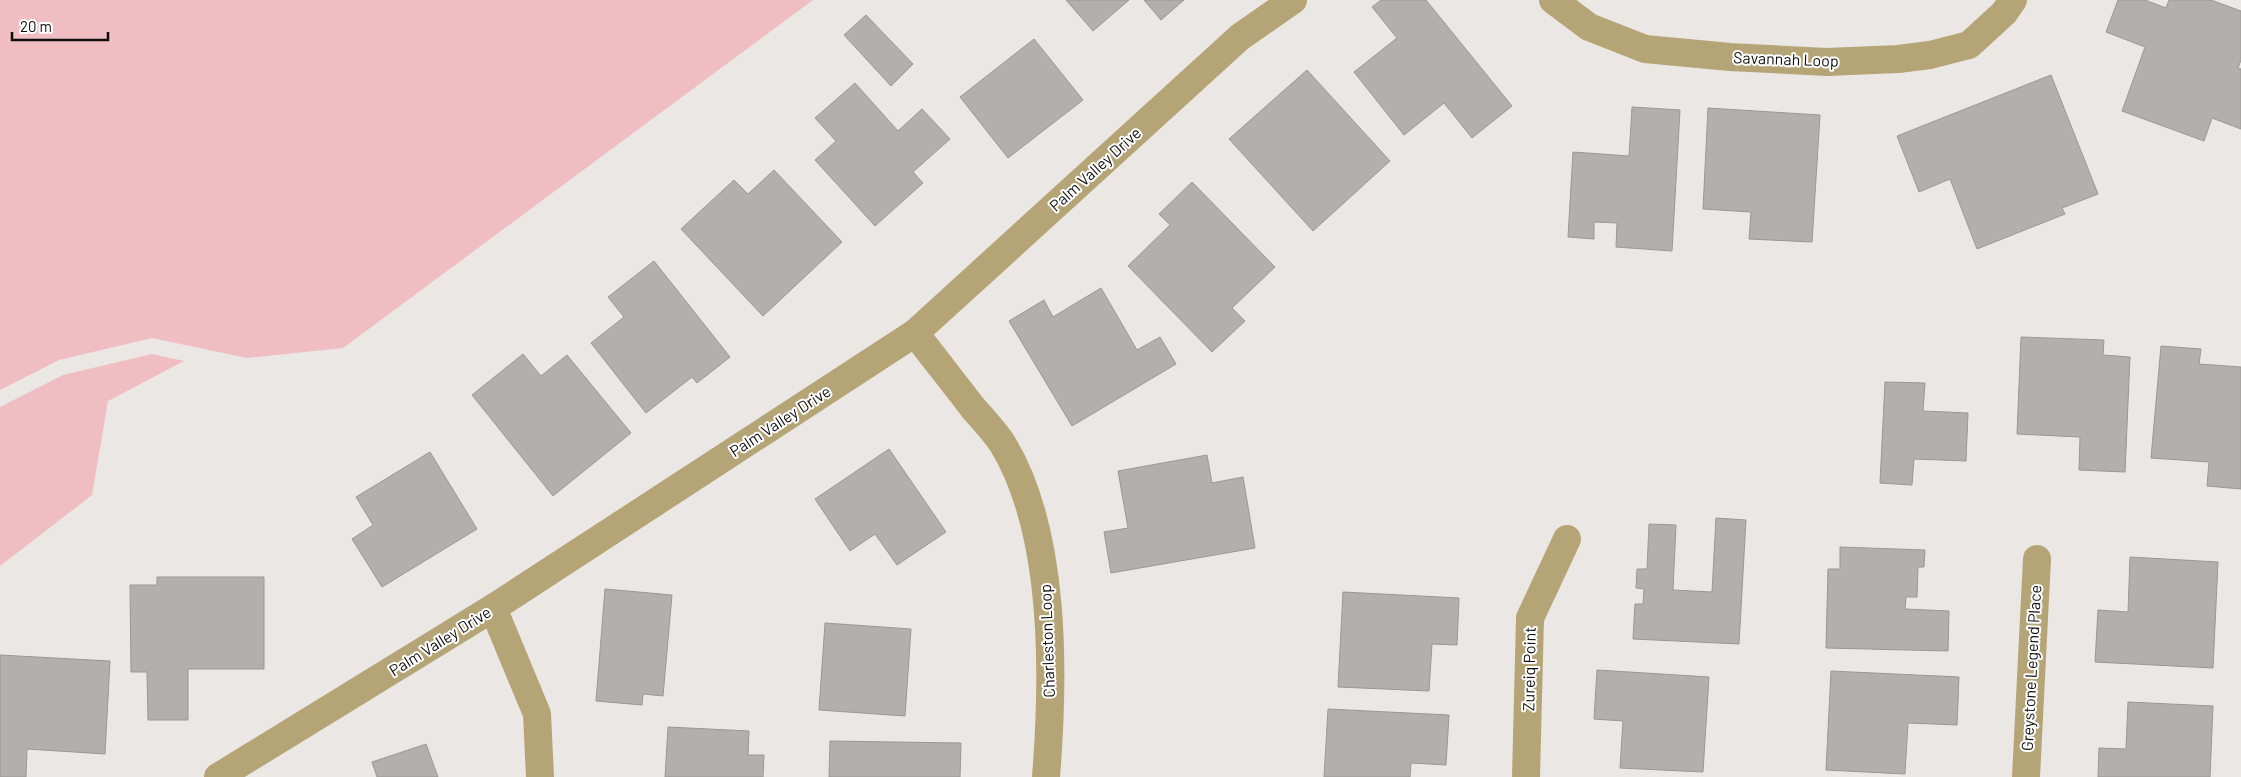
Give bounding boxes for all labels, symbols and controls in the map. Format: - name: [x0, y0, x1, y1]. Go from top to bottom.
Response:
- scale bar: [12, 10, 109, 42]
- text: 20 m: [20, 17, 52, 35]
- street label: Savannah Loop: [1733, 47, 1839, 70]
- street label: Palm Valley Drive: [1045, 123, 1144, 215]
- street label: Palm Valley Drive: [726, 381, 834, 460]
- street label: Charleston Loop: [1035, 584, 1058, 698]
- street label: Greystone Legend Place: [2017, 584, 2044, 751]
- street label: Palm Valley Drive: [385, 602, 494, 679]
- street label: Zureiq Point: [1518, 627, 1539, 711]

